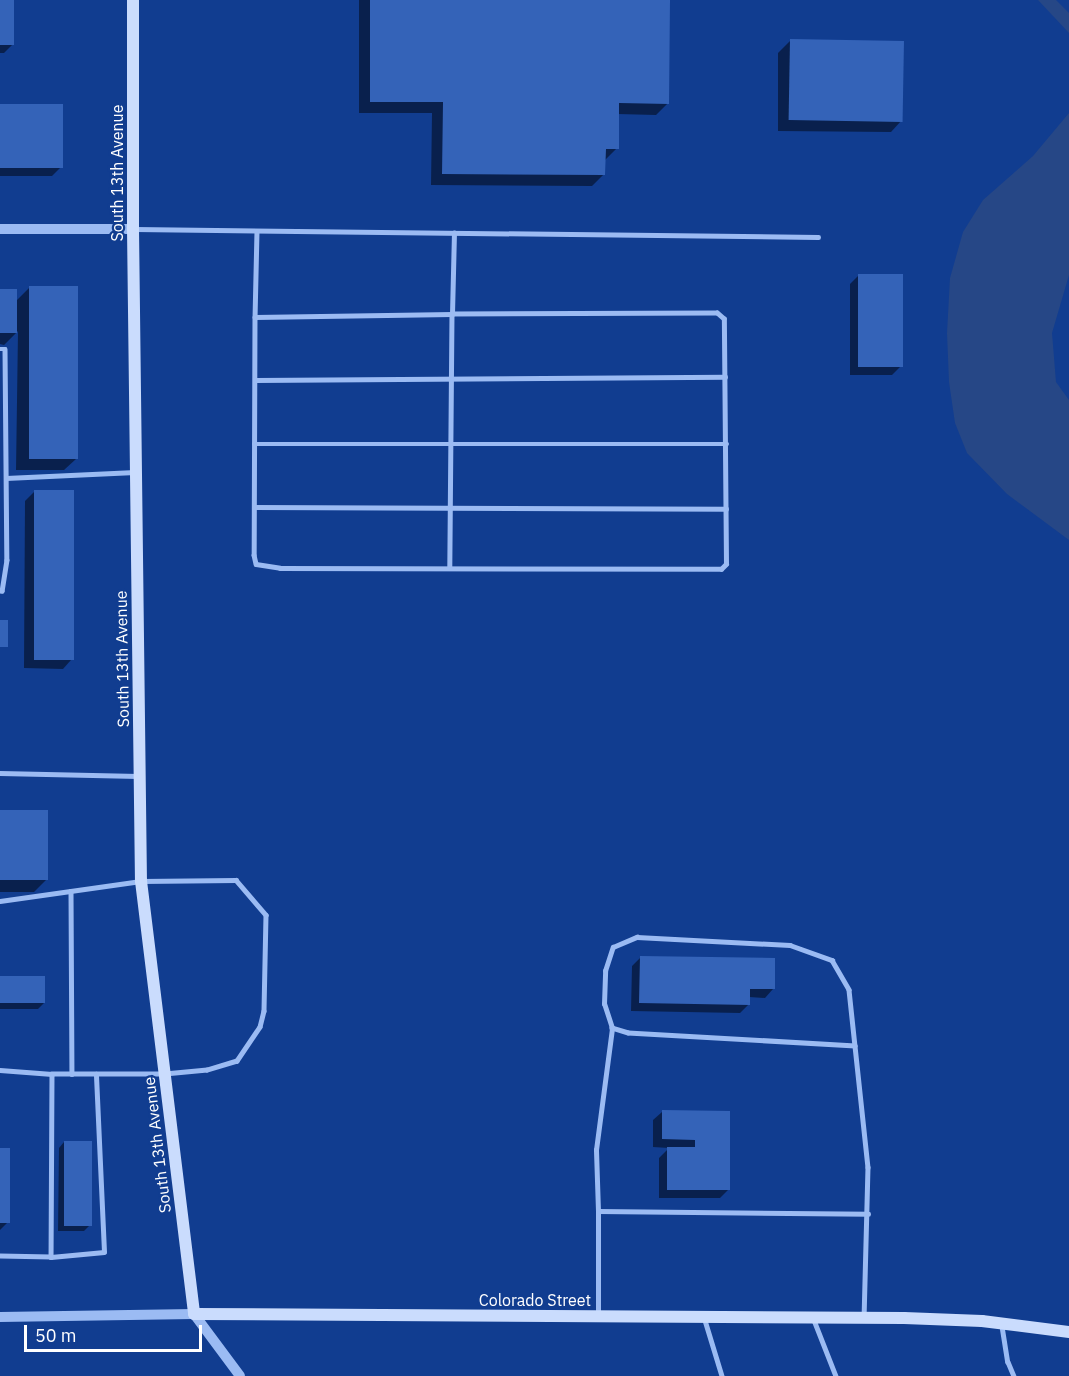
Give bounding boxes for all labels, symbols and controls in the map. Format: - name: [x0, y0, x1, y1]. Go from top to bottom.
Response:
- street label: South 13th Avenue: [107, 105, 127, 241]
- street label: South 13th Avenue: [111, 590, 133, 728]
- street label: South 13th Avenue: [139, 1076, 175, 1214]
- street label: Colorado Street: [479, 1290, 591, 1310]
- scale bar: [27, 1313, 206, 1351]
- text: 50 m: [35, 1324, 77, 1347]

